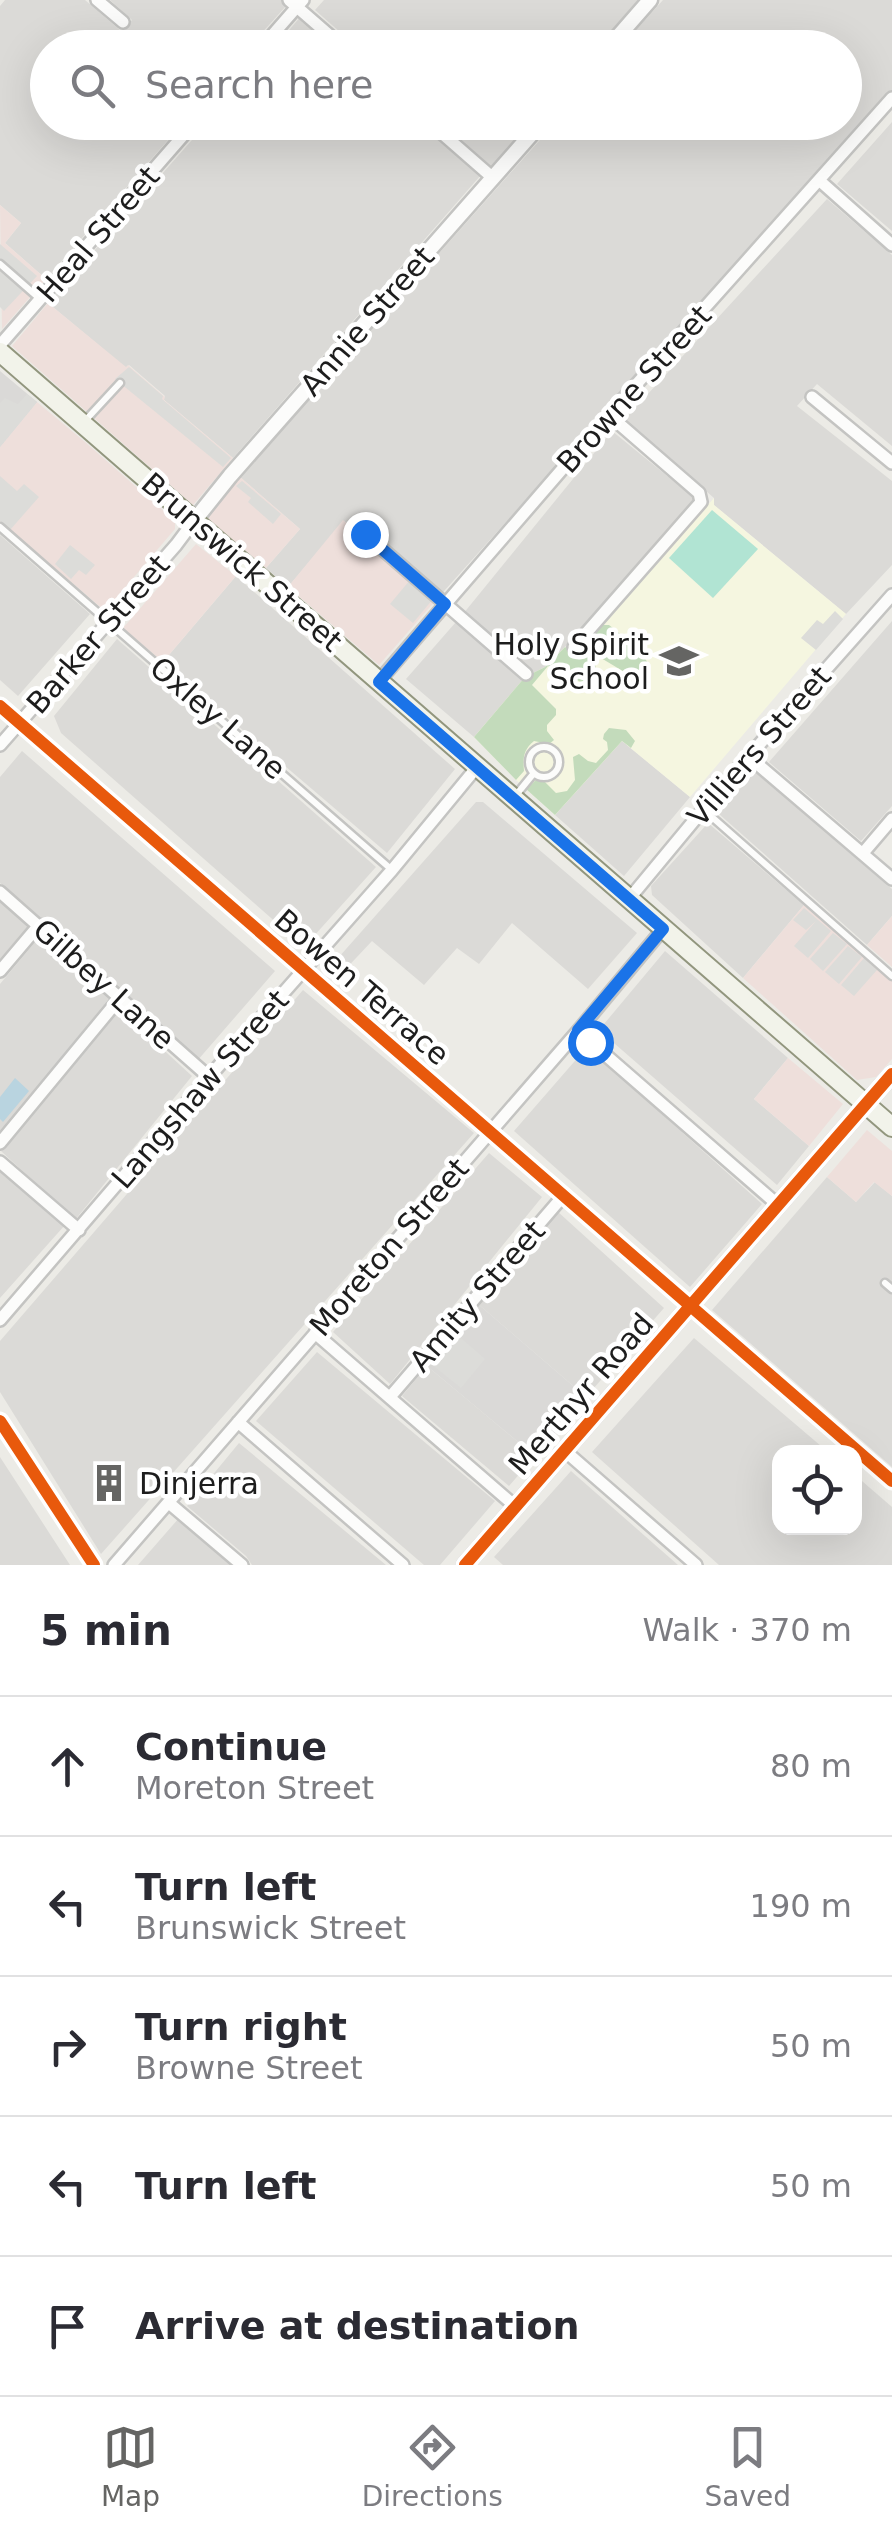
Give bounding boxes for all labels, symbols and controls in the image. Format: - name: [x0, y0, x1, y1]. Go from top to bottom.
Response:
- search box: [30, 30, 862, 140]
- icon: search: [65, 58, 120, 113]
- text: Search here: [145, 63, 373, 107]
- street label: Heal Street: [30, 159, 167, 309]
- street label: Annie Street: [293, 239, 441, 403]
- street label: Browne Street: [550, 298, 719, 480]
- street label: Brunswick Street: [135, 465, 350, 659]
- route end: [343, 512, 389, 558]
- street label: Barker Street: [19, 547, 177, 721]
- place label: Holy Spirit School: [494, 627, 649, 696]
- school or university icon: Holy Spirit School: [658, 640, 700, 682]
- street label: Oxley Lane: [143, 650, 293, 786]
- street label: Villiers Street: [680, 659, 838, 833]
- street label: Bowen Terrace: [268, 902, 456, 1072]
- street label: Gilbey Lane: [26, 912, 182, 1056]
- street label: Langshaw Street: [104, 982, 296, 1195]
- route start: [568, 1020, 614, 1066]
- street label: Moreton Street: [302, 1151, 476, 1343]
- street label: Amity Street: [402, 1213, 552, 1379]
- street label: Merthyr Road: [501, 1306, 661, 1482]
- map controls: [772, 1445, 862, 1535]
- button: locate: [772, 1445, 862, 1535]
- building icon: Dinjerra: [88, 1462, 130, 1504]
- place label: Dinjerra: [139, 1466, 259, 1501]
- text: 5 min: [40, 1606, 172, 1655]
- text: Walk · 370 m: [642, 1611, 852, 1649]
- text: Continue: [135, 1725, 327, 1769]
- icon: ahead: [40, 1739, 95, 1794]
- text: 80 m: [770, 1747, 852, 1785]
- text: Moreton Street: [135, 1769, 374, 1807]
- text: Turn left: [135, 1865, 316, 1909]
- icon: left: [40, 1879, 95, 1934]
- text: 190 m: [750, 1887, 852, 1925]
- text: Brunswick Street: [135, 1909, 406, 1947]
- text: Turn right: [135, 2005, 347, 2049]
- icon: right: [40, 2019, 95, 2074]
- text: 50 m: [770, 2027, 852, 2065]
- text: Browne Street: [135, 2049, 363, 2087]
- icon: left: [40, 2159, 95, 2214]
- text: Turn left: [135, 2164, 316, 2208]
- text: 50 m: [770, 2167, 852, 2205]
- icon: arrive: [40, 2299, 95, 2354]
- text: Arrive at destination: [135, 2304, 580, 2348]
- tab: Map: [101, 2420, 160, 2513]
- tab: Directions: [362, 2420, 503, 2513]
- tab: Saved: [705, 2420, 791, 2513]

